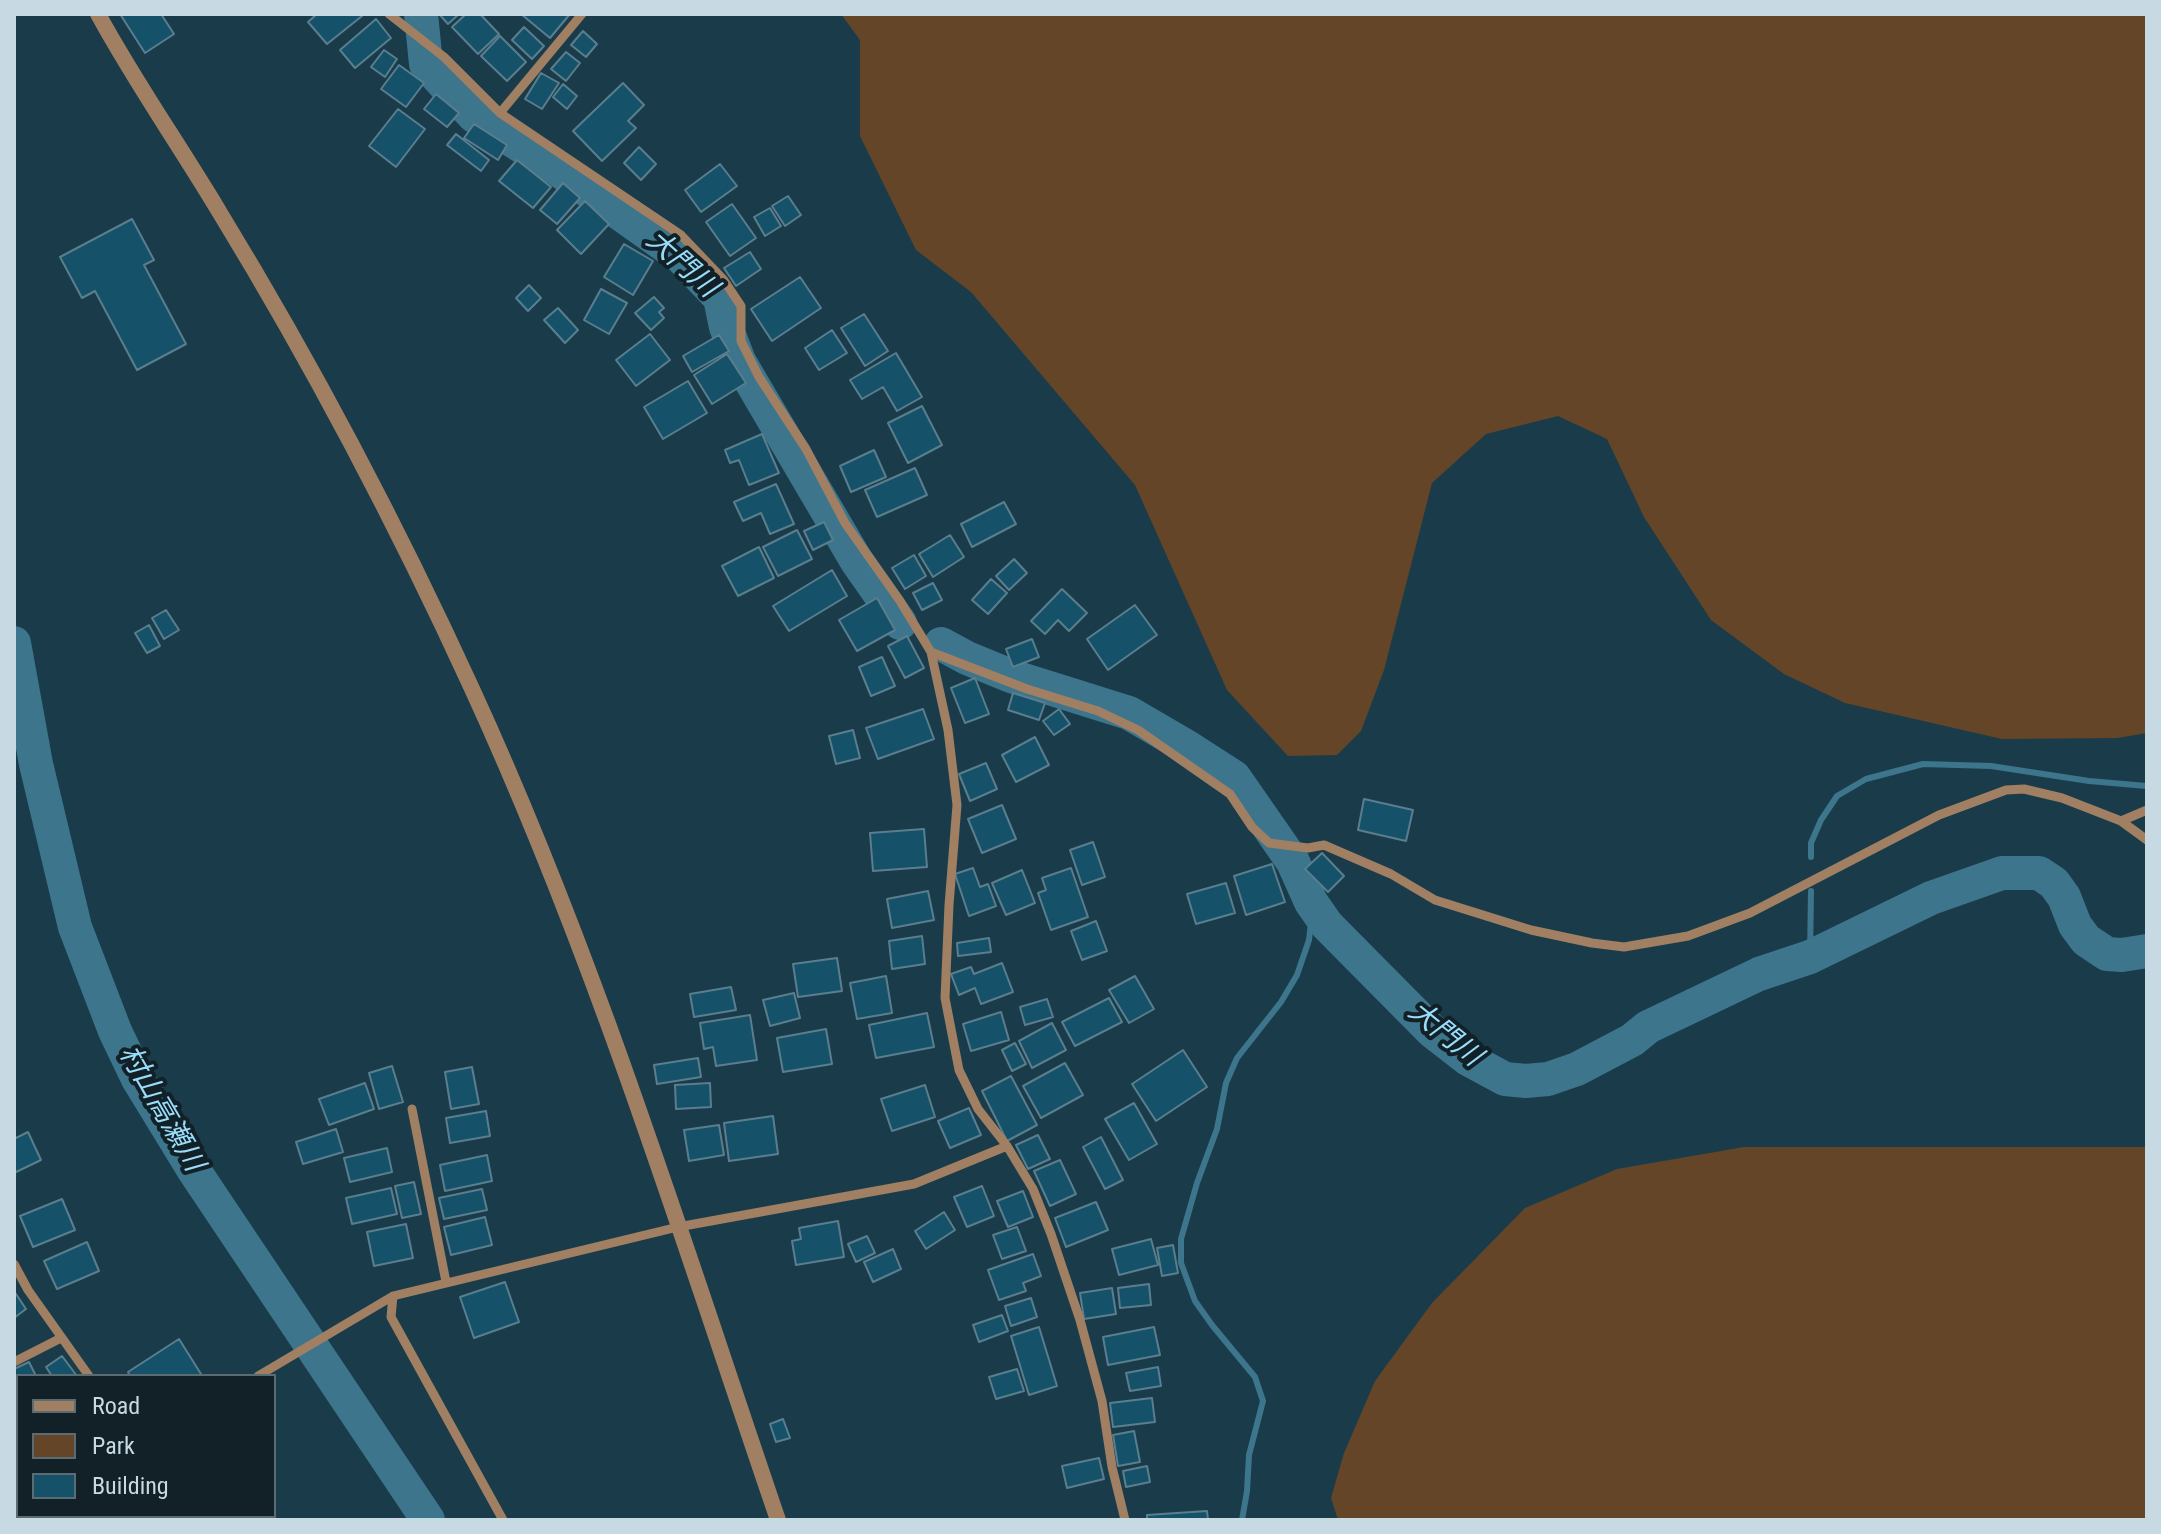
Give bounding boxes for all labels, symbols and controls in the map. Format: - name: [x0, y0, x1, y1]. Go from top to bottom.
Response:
- water label: 大門川: [639, 224, 723, 306]
- water label: 大門川: [1401, 996, 1487, 1074]
- water label: 村山高瀬川: [110, 1040, 210, 1178]
- legend: [16, 1374, 276, 1518]
- text: Road: [92, 1392, 140, 1420]
- text: Park: [92, 1432, 135, 1460]
- text: Building: [92, 1472, 169, 1500]

